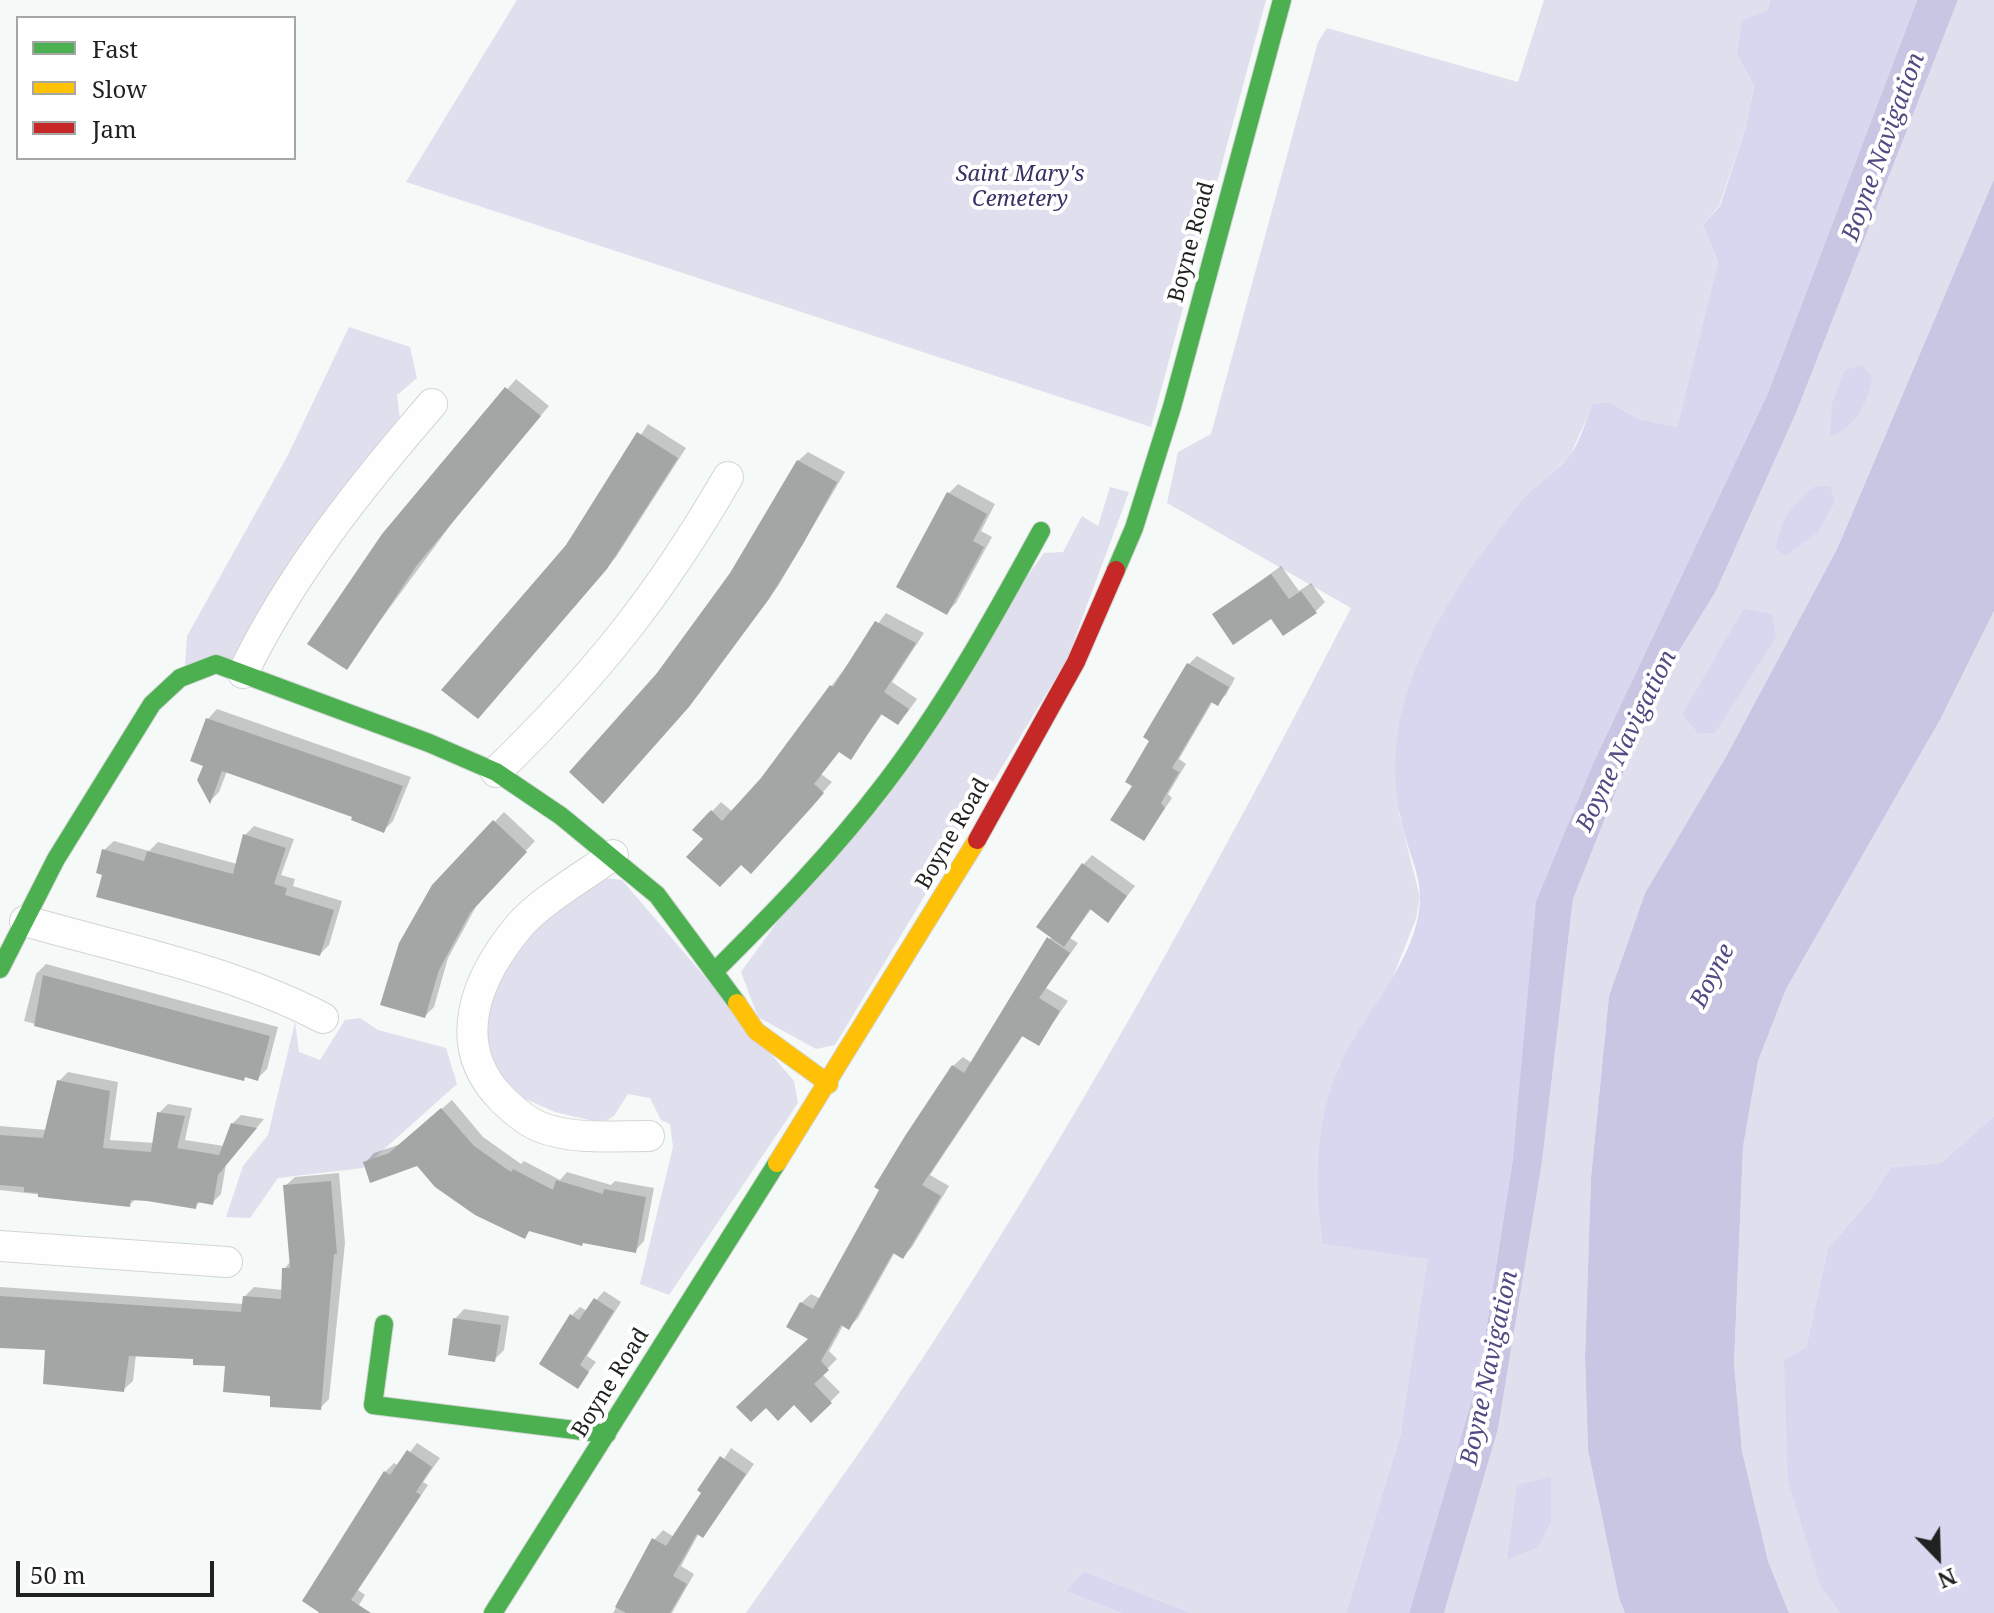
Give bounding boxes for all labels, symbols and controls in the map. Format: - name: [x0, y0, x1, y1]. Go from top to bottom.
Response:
- legend: [16, 16, 296, 160]
- text: Fast: [92, 32, 138, 65]
- water label: Boyne Navigation: [1837, 49, 1931, 245]
- text: Slow: [92, 72, 147, 105]
- text: Jam: [92, 112, 137, 145]
- park label: Saint Mary's Cemetery: [956, 162, 1084, 214]
- street label: Boyne Road: [1163, 179, 1221, 305]
- water label: Boyne Navigation: [1571, 646, 1683, 836]
- street label: Boyne Road: [911, 774, 995, 894]
- water label: Boyne: [1685, 939, 1741, 1013]
- water label: Boyne Navigation: [1455, 1268, 1525, 1468]
- street label: Boyne Road: [567, 1324, 655, 1442]
- north arrow: [1898, 1517, 1978, 1597]
- scale bar: [20, 1545, 218, 1595]
- text: 50 m: [30, 1558, 86, 1591]
- text: N: [1934, 1562, 1961, 1596]

